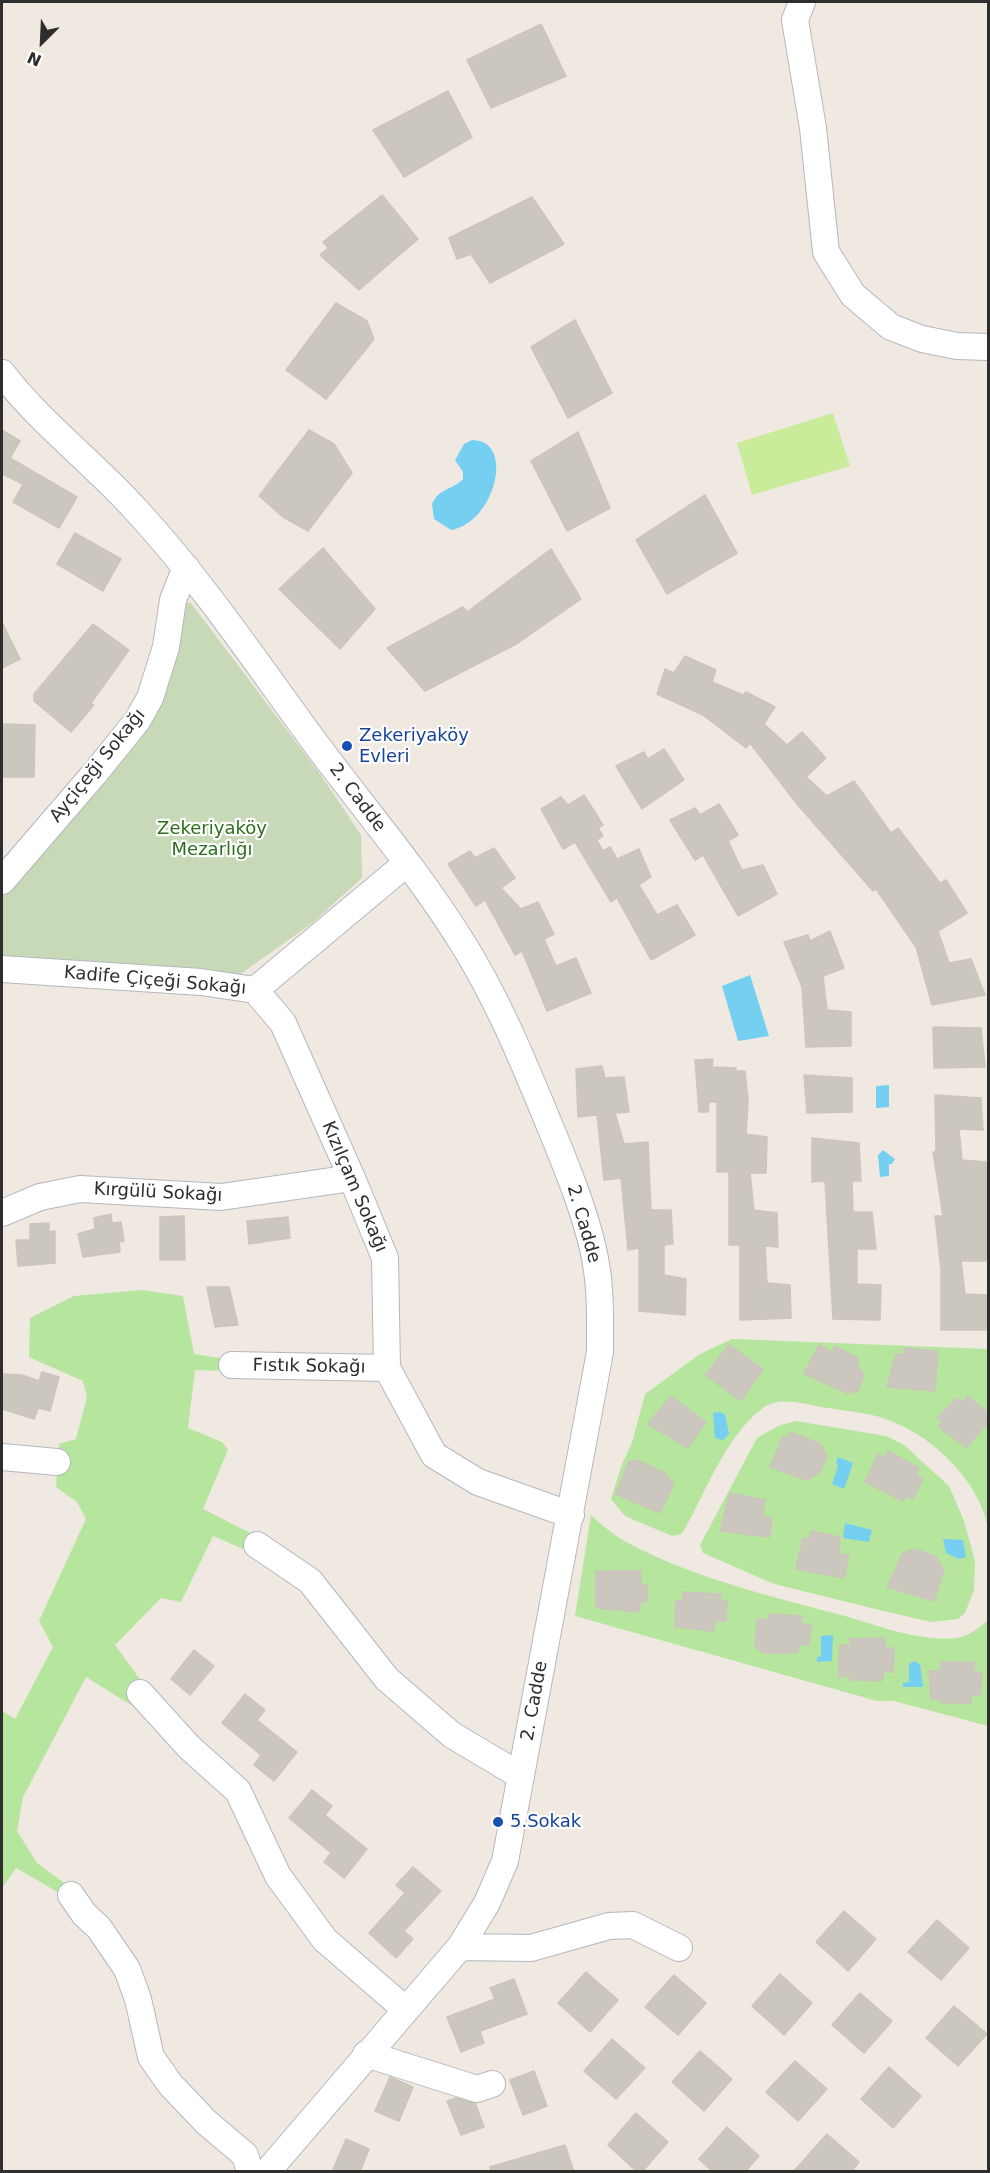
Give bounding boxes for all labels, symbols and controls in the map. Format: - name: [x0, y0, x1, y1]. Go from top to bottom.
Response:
- north arrow: [12, 12, 72, 72]
- text: N: [25, 48, 44, 70]
- street label: Ayçiçeği Sokağı: [46, 705, 150, 827]
- place label: Zekeriyaköy Evleri: [359, 725, 469, 768]
- marker: Zekeriyaköy Evleri: [340, 739, 354, 753]
- street label: 2. Cadde: [324, 759, 390, 837]
- park label: Zekeriyaköy Mezarlığı: [157, 818, 267, 860]
- street label: Kadife Çiçeği Sokağı: [63, 962, 247, 1000]
- street label: Kızılçam Sokağı: [317, 1118, 391, 1256]
- street label: Kırgülü Sokağı: [93, 1179, 223, 1207]
- street label: 2. Cadde: [562, 1182, 604, 1266]
- street label: Fıstık Sokağı: [252, 1355, 366, 1379]
- street label: 2. Cadde: [517, 1660, 553, 1742]
- place label: 5.Sokak: [510, 1811, 581, 1833]
- marker: 5.Sokak: [491, 1815, 505, 1829]

